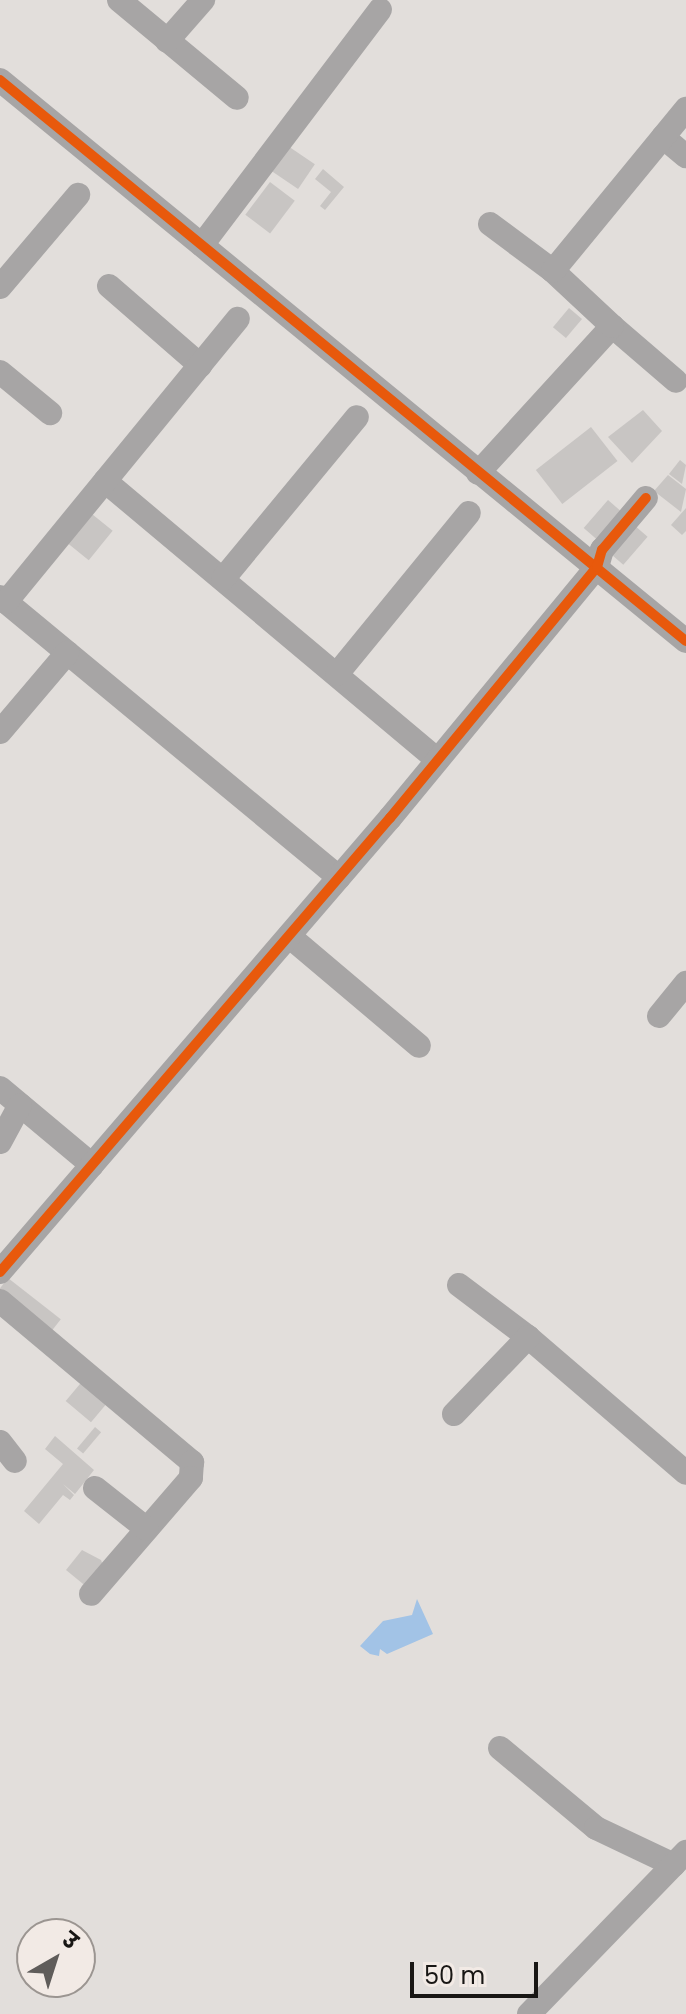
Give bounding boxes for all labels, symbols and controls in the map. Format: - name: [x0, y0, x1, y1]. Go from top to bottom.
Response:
- north arrow: [16, 1918, 96, 1998]
- text: उ: [56, 1925, 85, 1956]
- scale bar: [414, 1946, 542, 1996]
- text: 50 m: [424, 1959, 485, 1992]

